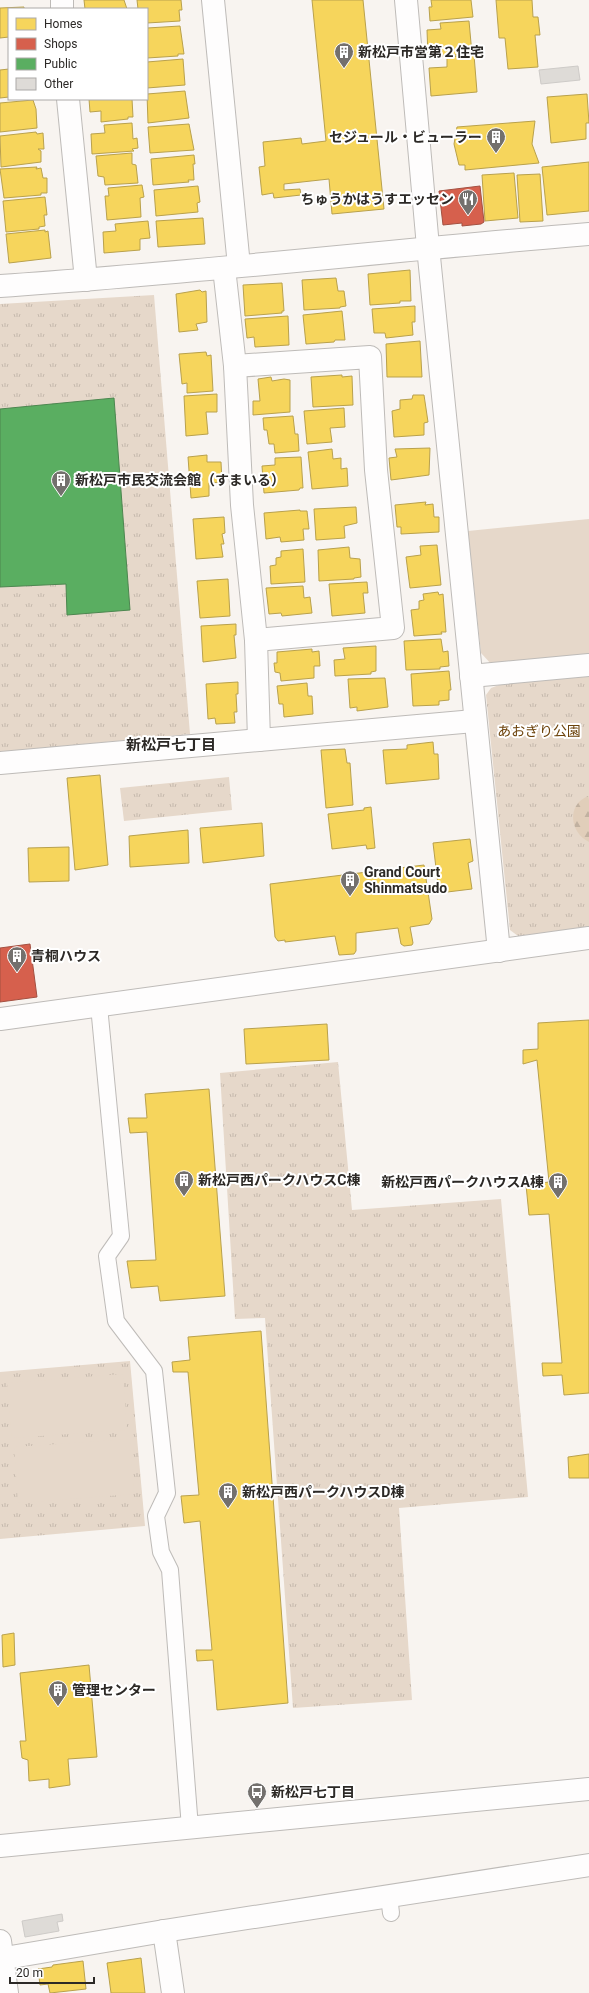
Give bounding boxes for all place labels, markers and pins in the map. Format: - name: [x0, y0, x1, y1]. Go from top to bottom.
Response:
- building icon: 新松戸市営第２住宅: [333, 41, 355, 69]
- place label: 新松戸市営第２住宅: [358, 44, 484, 60]
- building icon: セジュール・ビューラー: [485, 126, 507, 154]
- place label: セジュール・ビューラー: [329, 129, 482, 145]
- restaurant icon: ちゅうかはうすエッセン: [457, 188, 479, 216]
- place label: ちゅうかはうすエッセン: [301, 191, 454, 207]
- building icon: 新松戸市民交流会館（すまいる）: [50, 469, 72, 497]
- place label: 新松戸市民交流会館（すまいる）: [75, 472, 285, 488]
- place label: Grand Court Shinmatsudo: [364, 864, 447, 896]
- building icon: Grand Court Shinmatsudo: [339, 869, 361, 897]
- building icon: 青桐ハウス: [6, 945, 28, 973]
- place label: 青桐ハウス: [31, 948, 101, 964]
- building icon: 新松戸西パークハウスC棟: [173, 1169, 195, 1197]
- building icon: 新松戸西パークハウスA棟: [547, 1171, 569, 1199]
- place label: 新松戸西パークハウスC棟: [198, 1172, 360, 1188]
- place label: 新松戸西パークハウスA棟: [381, 1174, 544, 1190]
- building icon: 新松戸西パークハウスD棟: [217, 1481, 239, 1509]
- place label: 新松戸西パークハウスD棟: [242, 1484, 404, 1500]
- building icon: 管理センター: [47, 1679, 69, 1707]
- place label: 管理センター: [72, 1682, 156, 1698]
- bus stop icon: 新松戸七丁目: [246, 1781, 268, 1809]
- place label: 新松戸七丁目: [271, 1784, 355, 1800]

